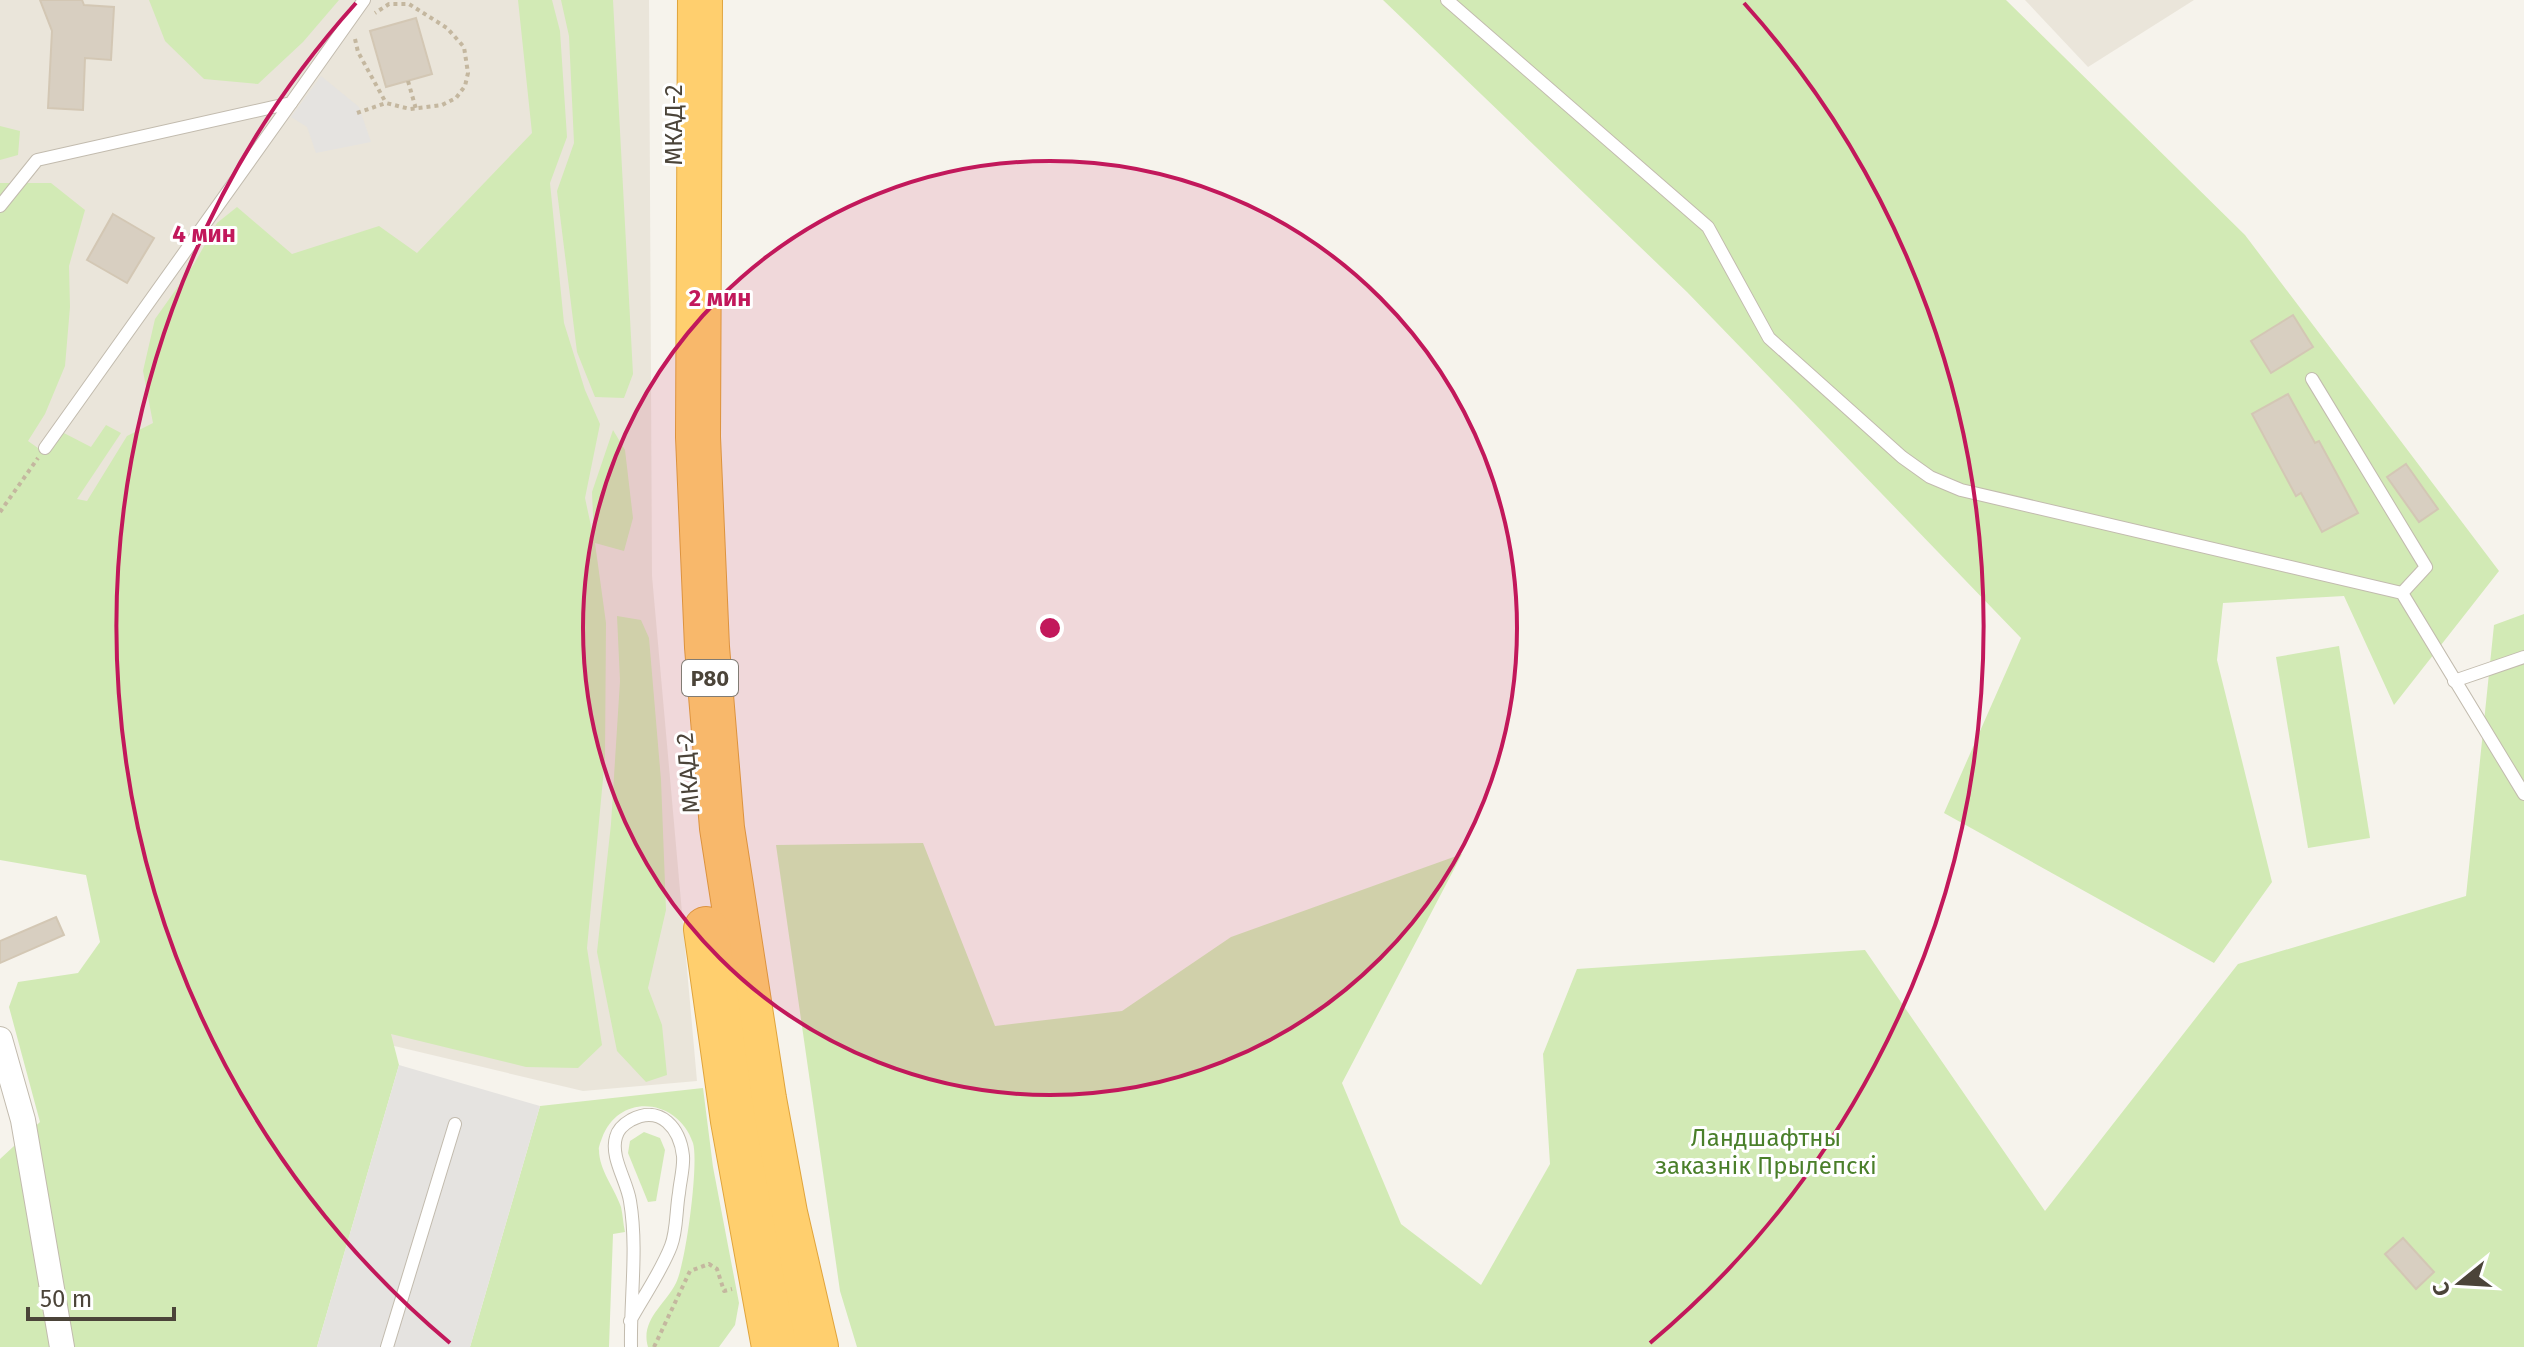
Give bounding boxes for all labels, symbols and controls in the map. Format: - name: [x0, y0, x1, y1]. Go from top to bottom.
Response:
- street label: МКАД-2: [660, 84, 688, 166]
- text: 4 мин: [172, 220, 236, 248]
- text: 2 мин: [689, 284, 751, 312]
- centre of rings: [1036, 614, 1064, 642]
- road number: Р80: [682, 660, 738, 696]
- street label: МКАД-2: [671, 731, 705, 815]
- park label: Ландшафтны заказнік Прылепскі: [1655, 1124, 1877, 1180]
- north arrow: [2420, 1243, 2500, 1323]
- scale bar: [28, 1271, 174, 1321]
- text: С: [2427, 1279, 2456, 1299]
- text: 50 m: [40, 1285, 92, 1313]

